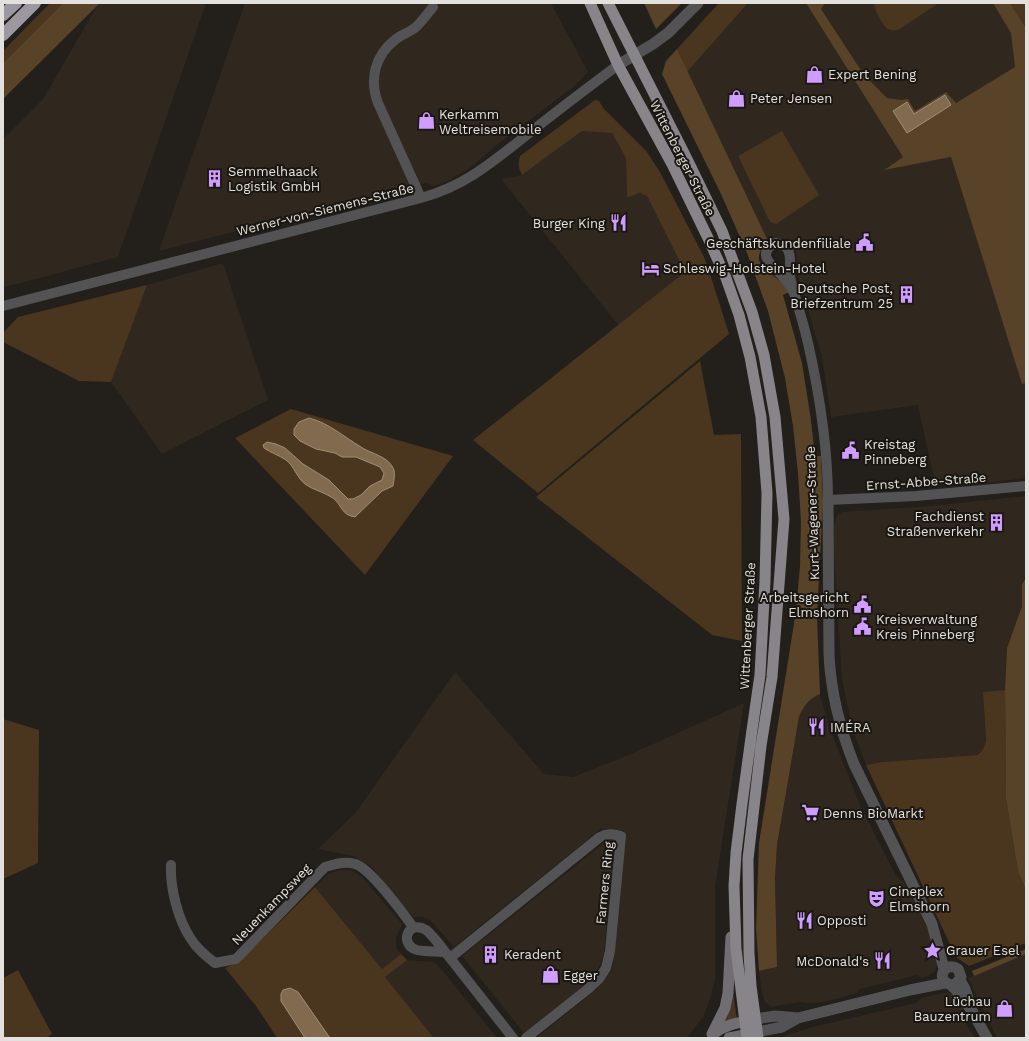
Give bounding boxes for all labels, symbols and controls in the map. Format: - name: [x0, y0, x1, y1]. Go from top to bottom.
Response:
- shop icon: Expert Bening: [805, 64, 825, 84]
- place label: Expert Bening: [828, 67, 916, 82]
- shop icon: Peter Jensen: [727, 88, 747, 108]
- place label: Peter Jensen: [750, 91, 832, 106]
- street label: Wittenberger Straße: [647, 98, 718, 219]
- place label: Kerkamm Weltreisemobile: [439, 107, 541, 137]
- shop icon: Kerkamm Weltreisemobile: [416, 111, 436, 131]
- place label: Semmelhaack Logistik GmbH: [228, 164, 320, 194]
- building icon: Semmelhaack Logistik GmbH: [205, 168, 225, 188]
- street label: Werner-von-Siemens-Straße: [235, 180, 415, 239]
- restaurant icon: Burger King: [608, 213, 628, 233]
- place label: Burger King: [533, 216, 605, 231]
- public building icon: Geschäftskundenfiliale: [854, 233, 874, 253]
- place label: Geschäftskundenfiliale: [706, 236, 851, 251]
- hotel icon: Schleswig-Holstein-Hotel: [640, 258, 660, 278]
- place label: Schleswig-Holstein-Hotel: [663, 261, 826, 276]
- place label: Deutsche Post, Briefzentrum 25: [790, 281, 893, 311]
- building icon: Deutsche Post, Briefzentrum 25: [896, 285, 916, 305]
- place label: Kreistag Pinneberg: [864, 437, 927, 467]
- public building icon: Kreistag Pinneberg: [841, 441, 861, 461]
- street label: Kurt-Wagener-Straße: [803, 446, 822, 580]
- street label: Ernst-Abbe-Straße: [865, 470, 987, 493]
- place label: Fachdienst Straßenverkehr: [887, 509, 985, 539]
- building icon: Fachdienst Straßenverkehr: [987, 513, 1007, 533]
- street label: Wittenberger Straße: [737, 562, 758, 690]
- place label: Arbeitsgericht Elmshorn: [760, 590, 850, 620]
- public building icon: Arbeitsgericht Elmshorn: [852, 594, 872, 614]
- place label: Kreisverwaltung Kreis Pinneberg: [876, 612, 977, 642]
- public building icon: Kreisverwaltung Kreis Pinneberg: [853, 616, 873, 636]
- restaurant icon: IMÉRA: [807, 717, 827, 737]
- place label: IMÉRA: [830, 719, 871, 735]
- supermarket icon: Denns BioMarkt: [800, 803, 820, 823]
- place label: Denns BioMarkt: [823, 806, 924, 821]
- street label: Farmers Ring: [593, 841, 616, 925]
- street label: Neuenkampsweg: [229, 861, 314, 948]
- place label: Cineplex Elmshorn: [889, 884, 950, 914]
- theatre icon: Cineplex Elmshorn: [866, 888, 886, 908]
- restaurant icon: Opposti: [794, 910, 814, 930]
- place label: Opposti: [817, 913, 867, 928]
- place icon: Grauer Esel: [923, 940, 943, 960]
- place label: Grauer Esel: [946, 943, 1019, 958]
- building icon: Keradent: [481, 944, 501, 964]
- place label: Keradent: [504, 947, 562, 962]
- restaurant icon: McDonald's: [872, 951, 892, 971]
- place label: McDonald's: [796, 954, 869, 969]
- shop icon: Egger: [540, 965, 560, 985]
- place label: Egger: [563, 968, 598, 983]
- place label: Lüchau Bauzentrum: [914, 994, 991, 1024]
- shop icon: Lüchau Bauzentrum: [994, 998, 1014, 1018]

